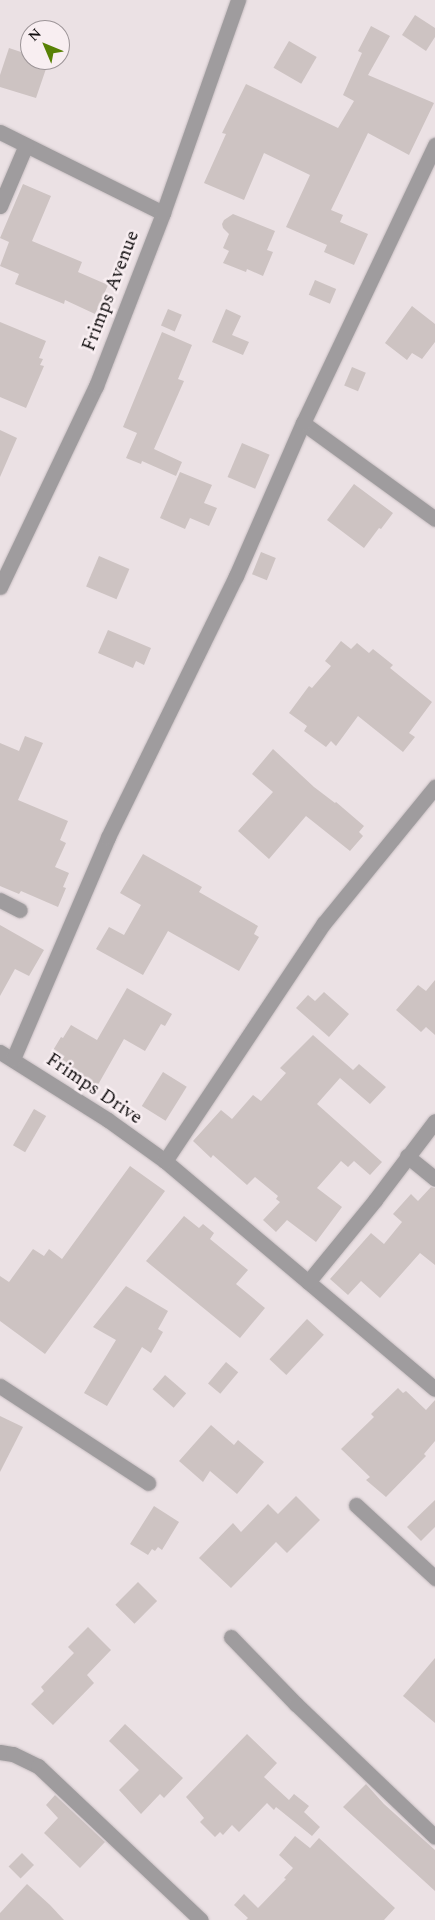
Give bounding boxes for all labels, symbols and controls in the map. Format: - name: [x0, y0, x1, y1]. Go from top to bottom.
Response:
- north arrow: [20, 20, 70, 70]
- text: N: [23, 23, 46, 46]
- street label: Frimps Avenue: [78, 227, 144, 355]
- street label: Frimps Drive: [42, 1048, 146, 1130]

